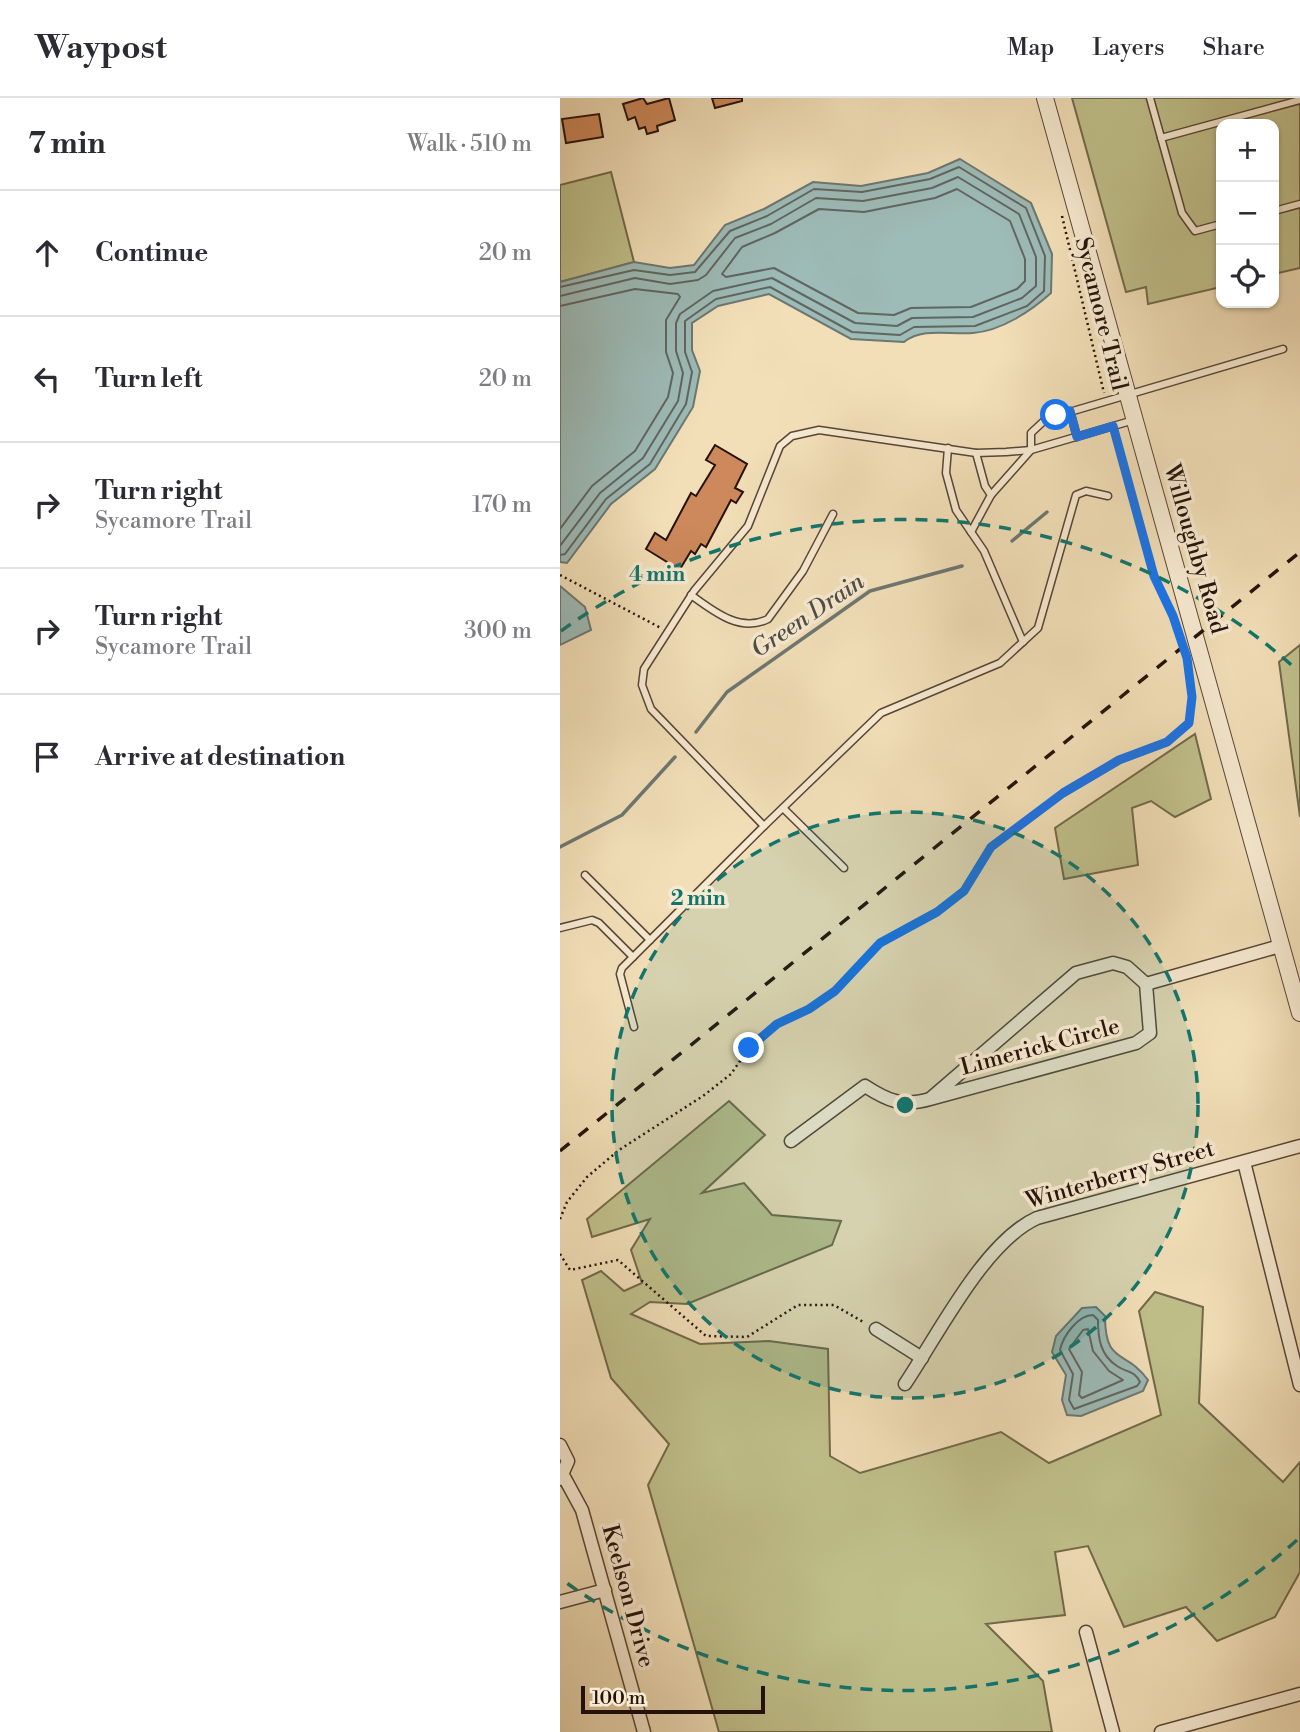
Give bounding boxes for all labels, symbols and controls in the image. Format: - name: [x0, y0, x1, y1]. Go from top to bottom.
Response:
- text: Waypost: [35, 28, 167, 69]
- text: Map: [1007, 33, 1054, 63]
- text: Layers: [1092, 33, 1164, 63]
- text: Share: [1202, 33, 1265, 63]
- map controls: [1216, 119, 1279, 308]
- button: +: [1216, 119, 1279, 182]
- text: 7 min: [28, 125, 106, 163]
- text: Walk · 510 m: [407, 130, 532, 158]
- button: −: [1216, 182, 1279, 245]
- icon: ahead: [28, 234, 66, 272]
- street label: Sycamore Trail: [1068, 234, 1134, 394]
- text: Continue: [95, 237, 208, 269]
- text: 20 m: [479, 239, 532, 267]
- button: locate: [1216, 245, 1279, 308]
- icon: left: [28, 360, 66, 398]
- text: Turn left: [95, 363, 203, 395]
- text: 20 m: [479, 365, 532, 393]
- route start: [1040, 399, 1071, 430]
- street label: Willoughby Road: [1157, 460, 1233, 637]
- text: Turn right: [95, 475, 223, 507]
- icon: right: [28, 486, 66, 524]
- text: 170 m: [472, 491, 532, 519]
- text: Sycamore Trail: [95, 507, 252, 535]
- text: 4 min: [629, 562, 685, 588]
- water label: Green Drain: [746, 567, 871, 665]
- text: Turn right: [95, 601, 223, 633]
- icon: right: [28, 612, 66, 650]
- text: 300 m: [464, 617, 532, 645]
- text: Sycamore Trail: [95, 633, 252, 661]
- icon: arrive: [28, 738, 66, 776]
- text: Arrive at destination: [95, 741, 345, 773]
- text: 2 min: [670, 886, 726, 912]
- street label: Limerick Circle: [957, 1012, 1123, 1082]
- route end: [733, 1032, 764, 1063]
- centre of rings: [893, 1093, 917, 1117]
- street label: Winterberry Street: [1021, 1135, 1218, 1216]
- street label: Keelson Drive: [595, 1522, 661, 1670]
- scale bar: [581, 1683, 765, 1715]
- text: 100 m: [592, 1686, 645, 1710]

